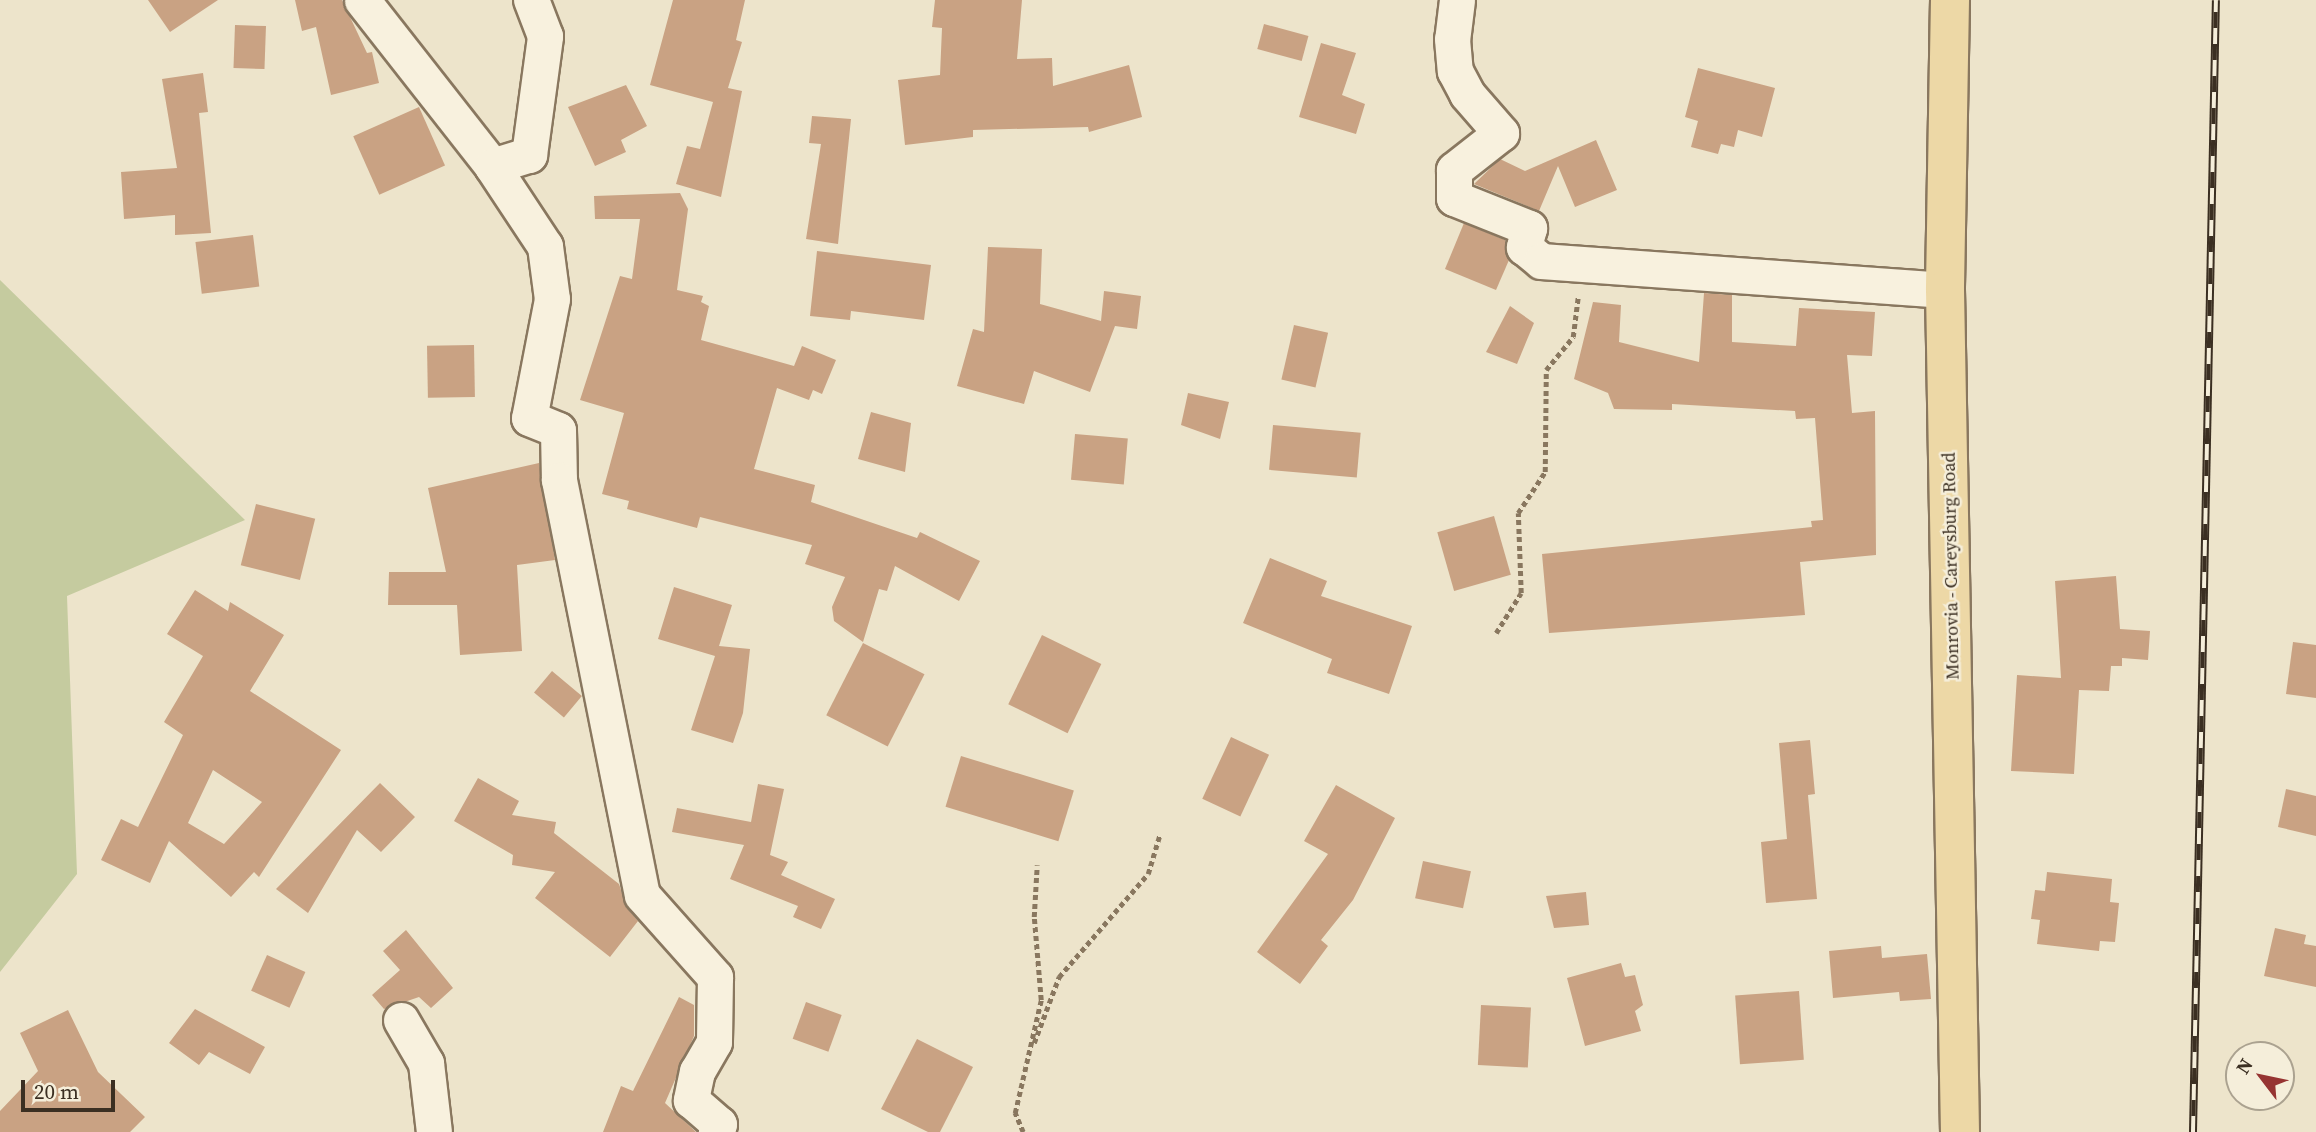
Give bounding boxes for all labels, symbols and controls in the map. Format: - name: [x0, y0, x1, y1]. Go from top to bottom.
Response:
- street label: Monrovia - Careysburg Road: [1938, 452, 1964, 680]
- north arrow: [2225, 1041, 2295, 1111]
- text: N: [2229, 1053, 2259, 1079]
- scale bar: [24, 1066, 119, 1110]
- text: 20 m: [34, 1077, 79, 1106]

